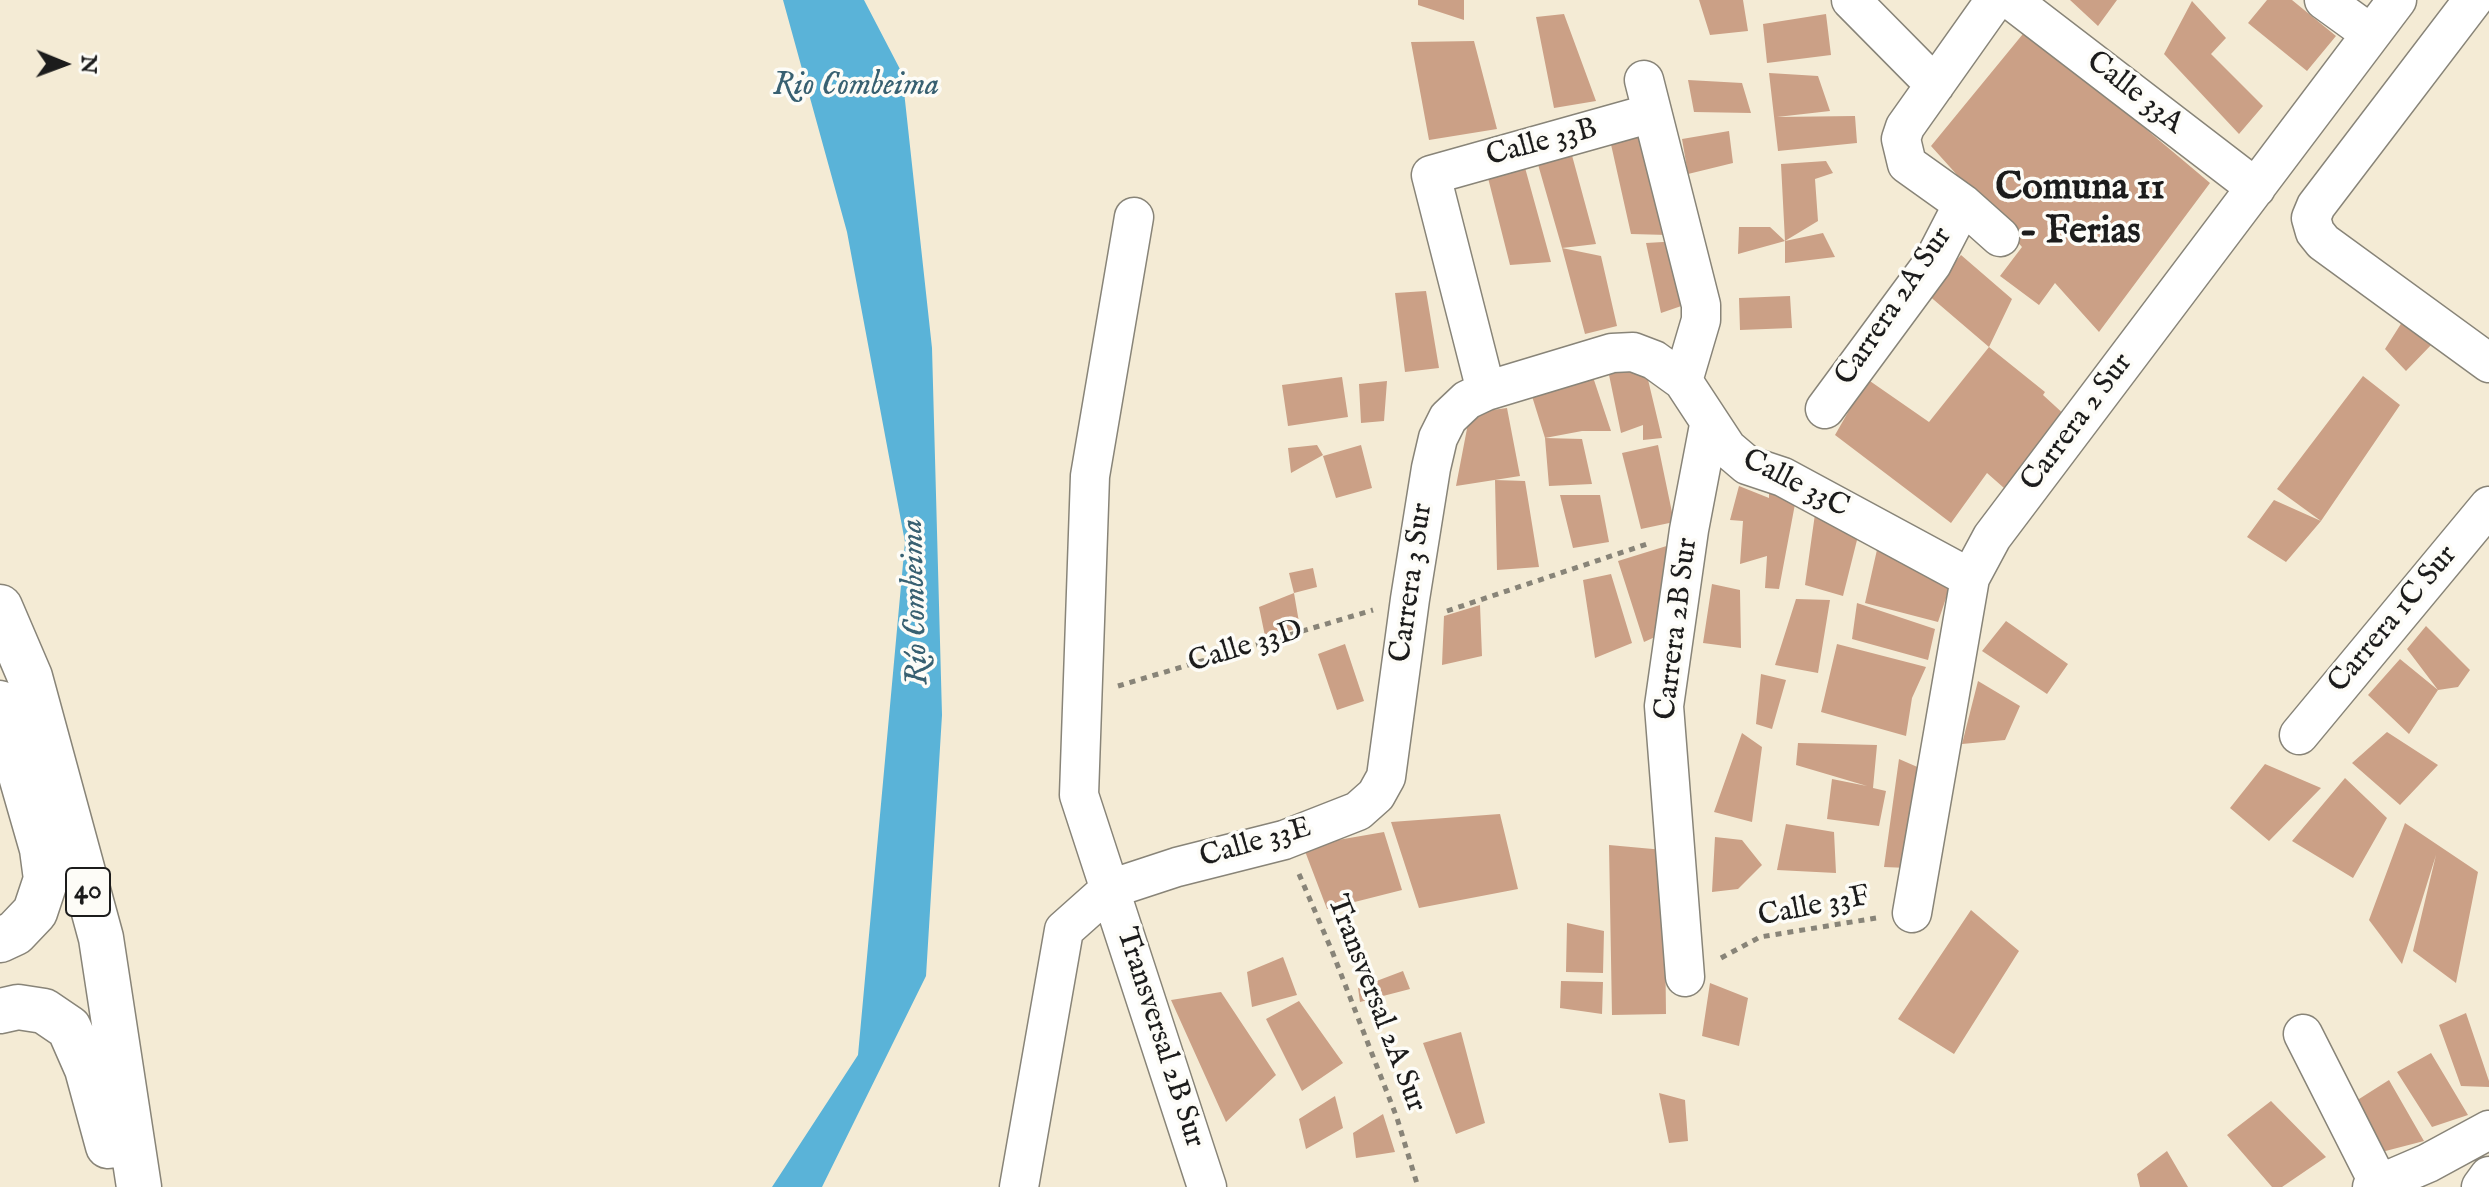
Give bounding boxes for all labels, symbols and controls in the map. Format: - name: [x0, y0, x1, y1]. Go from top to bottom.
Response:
- north arrow: [24, 24, 104, 104]
- street label: Calle 33A: [2078, 45, 2190, 143]
- text: N: [74, 55, 102, 74]
- water label: Rio Combeima: [773, 68, 939, 106]
- street label: Calle 33B: [1483, 112, 1601, 176]
- district label: Comuna 11 - Ferias: [1995, 167, 2165, 256]
- street label: Carrera 2A Sur: [1829, 221, 1961, 393]
- street label: Carrera 2 Sur: [2014, 347, 2142, 499]
- street label: Calle 33C: [1736, 443, 1854, 527]
- street label: Carrera 3 Sur: [1384, 501, 1442, 665]
- water label: Río Combeima: [895, 518, 939, 686]
- street label: Carrera 2B Sur: [1649, 536, 1707, 722]
- street label: Carrera 1C Sur: [2322, 539, 2466, 701]
- street label: Calle 33D: [1185, 614, 1307, 682]
- street label: Calle 33E: [1196, 811, 1316, 877]
- road number: 40: [66, 868, 110, 916]
- street label: Calle 33F: [1755, 880, 1873, 936]
- street label: Transversal 2A Sur: [1317, 891, 1433, 1117]
- street label: Transversal 2B Sur: [1107, 924, 1211, 1152]

